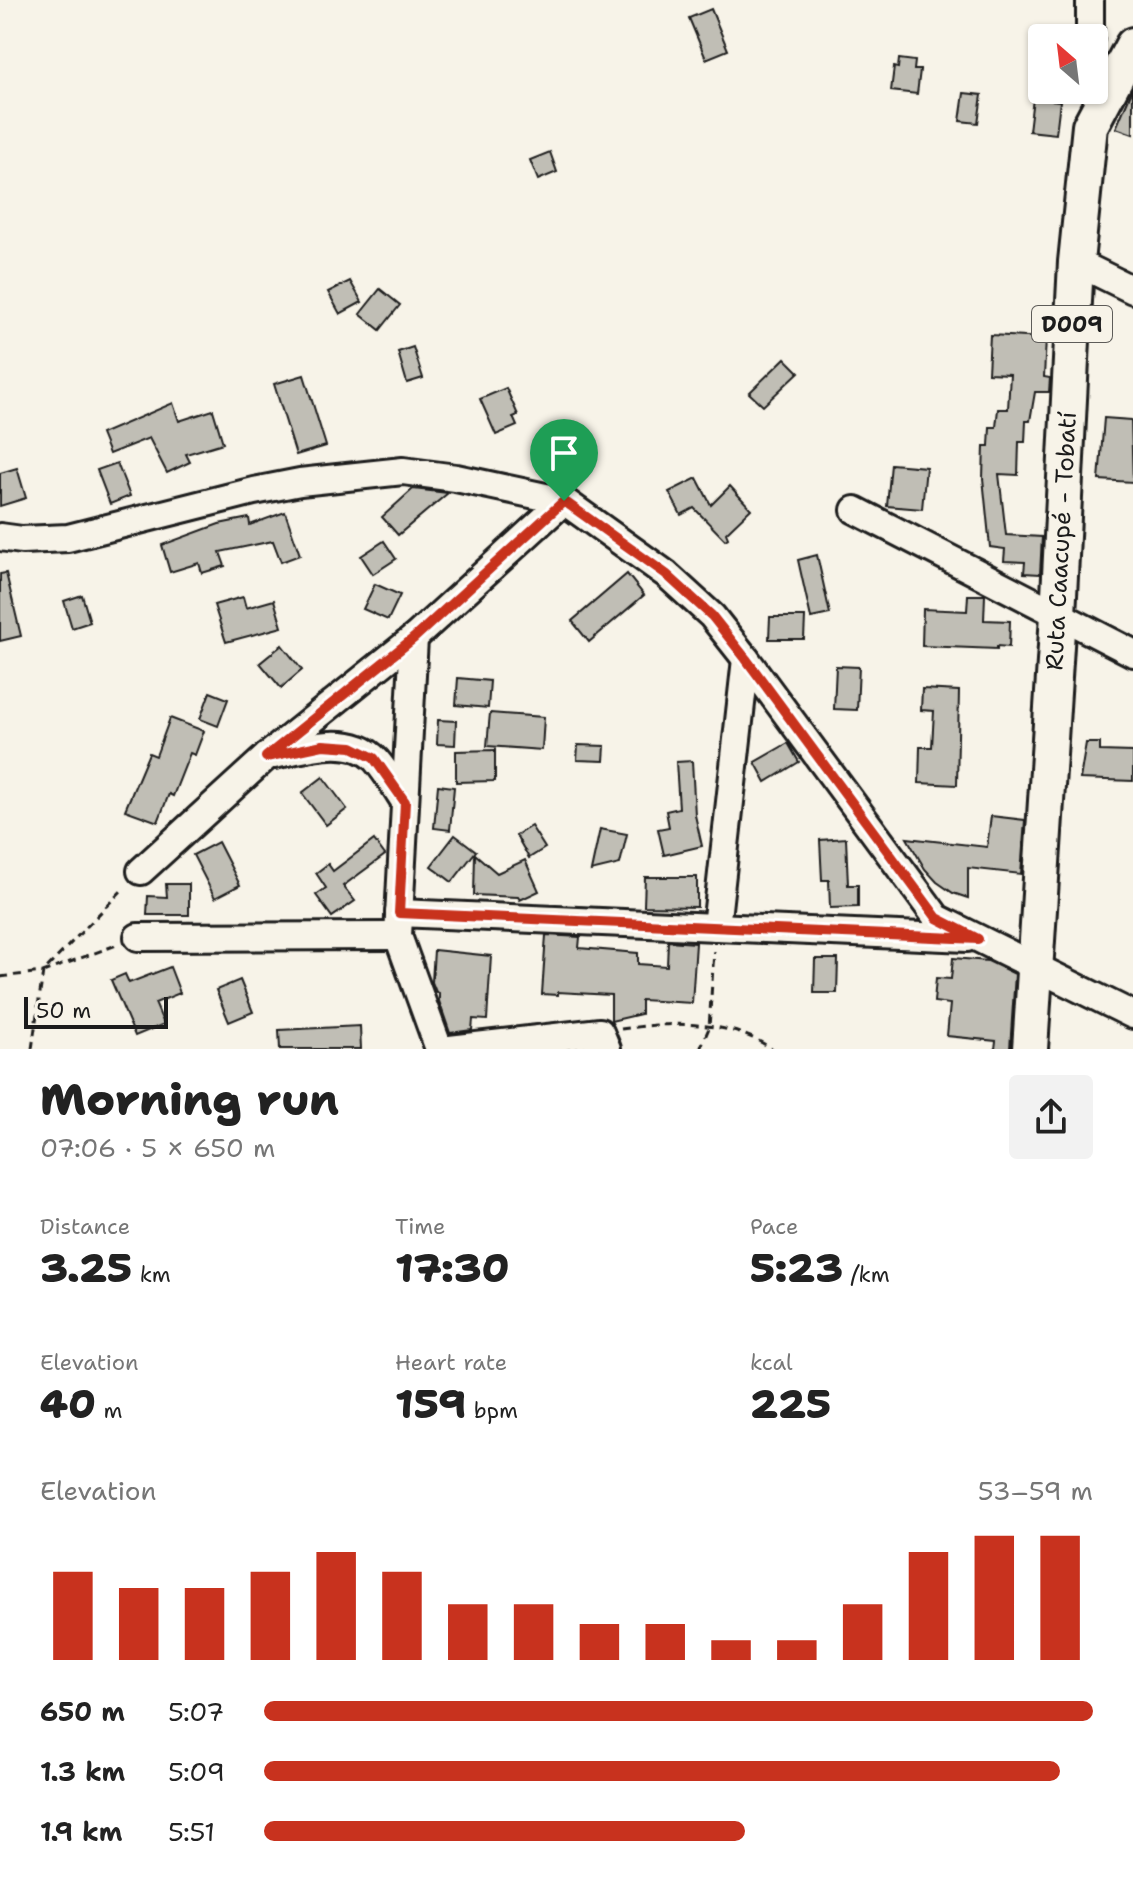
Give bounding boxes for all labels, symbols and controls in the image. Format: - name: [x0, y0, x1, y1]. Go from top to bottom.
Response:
- north arrow: [1028, 24, 1108, 104]
- map controls: [1028, 24, 1108, 104]
- road number: D009: [1032, 306, 1112, 342]
- street label: Ruta Caacupé - Tobatí: [1038, 411, 1084, 671]
- pin: [530, 419, 598, 501]
- icon: arrive: [542, 431, 586, 475]
- scale bar: [24, 993, 168, 1029]
- text: 50 m: [36, 996, 91, 1025]
- text: Morning run: [40, 1070, 339, 1129]
- button: share: [1009, 1075, 1093, 1159]
- text: 07:06 · 5 × 650 m: [40, 1130, 275, 1165]
- text: Distance: [40, 1212, 130, 1241]
- text: Time: [395, 1212, 445, 1241]
- text: Pace: [750, 1212, 798, 1241]
- text: 3.25: [40, 1241, 132, 1295]
- text: 17:30: [395, 1241, 510, 1295]
- text: 5:23: [750, 1241, 843, 1295]
- text: km: [132, 1260, 171, 1289]
- text: /km: [843, 1260, 890, 1289]
- text: Elevation: [40, 1348, 138, 1377]
- text: Heart rate: [395, 1348, 507, 1377]
- text: kcal: [750, 1348, 793, 1377]
- text: 40: [40, 1377, 96, 1431]
- text: 159: [395, 1377, 466, 1431]
- text: 225: [750, 1377, 831, 1431]
- text: m: [96, 1396, 122, 1425]
- text: bpm: [466, 1396, 518, 1425]
- text: Elevation: [40, 1473, 156, 1508]
- text: 53–59 m: [978, 1473, 1093, 1508]
- text: 650 m: [40, 1694, 125, 1729]
- text: 5:07: [168, 1694, 224, 1729]
- text: 1.3 km: [40, 1754, 125, 1789]
- text: 5:09: [168, 1754, 225, 1789]
- text: 1.9 km: [40, 1814, 122, 1849]
- text: 5:51: [168, 1814, 215, 1849]

